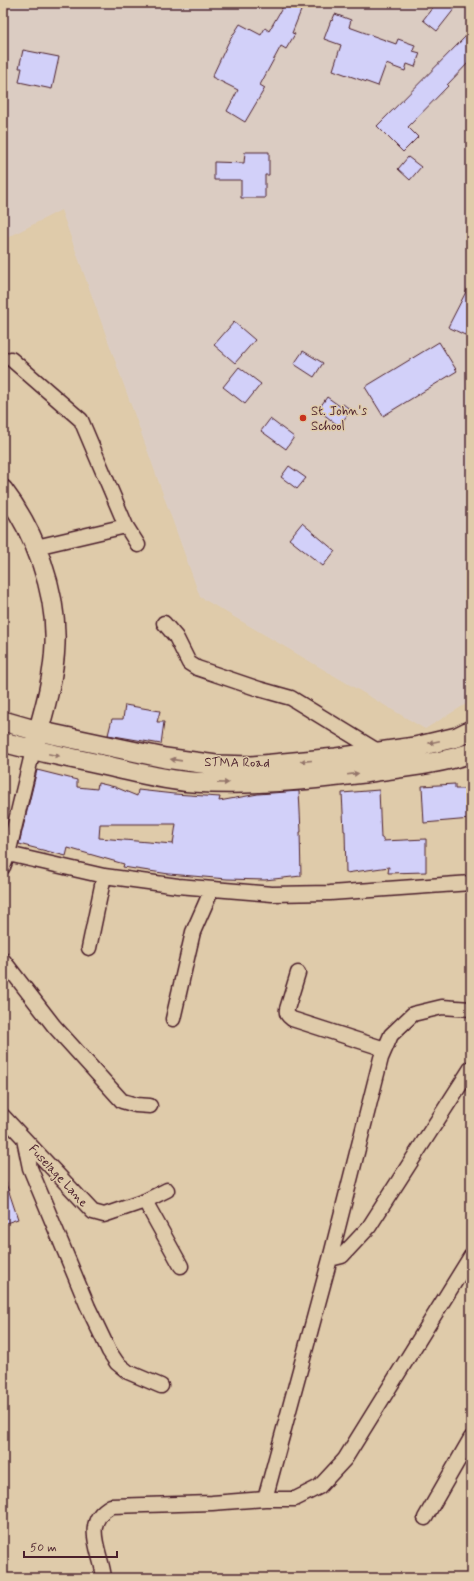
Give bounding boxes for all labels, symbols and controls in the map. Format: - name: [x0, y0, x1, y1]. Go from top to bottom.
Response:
- place label: St. John's School: [311, 403, 367, 435]
- marker: St. John's School: [298, 413, 308, 423]
- one-way arrow: [428, 740, 440, 746]
- one-way arrow: [48, 752, 61, 758]
- street label: STMA Road: [204, 754, 270, 772]
- one-way arrow: [170, 757, 182, 763]
- one-way arrow: [300, 757, 312, 764]
- one-way arrow: [347, 771, 359, 777]
- one-way arrow: [217, 780, 230, 786]
- street label: Fuselage Lane: [25, 1141, 91, 1211]
- scale bar: [24, 1533, 117, 1559]
- text: 50 m: [30, 1540, 57, 1556]

